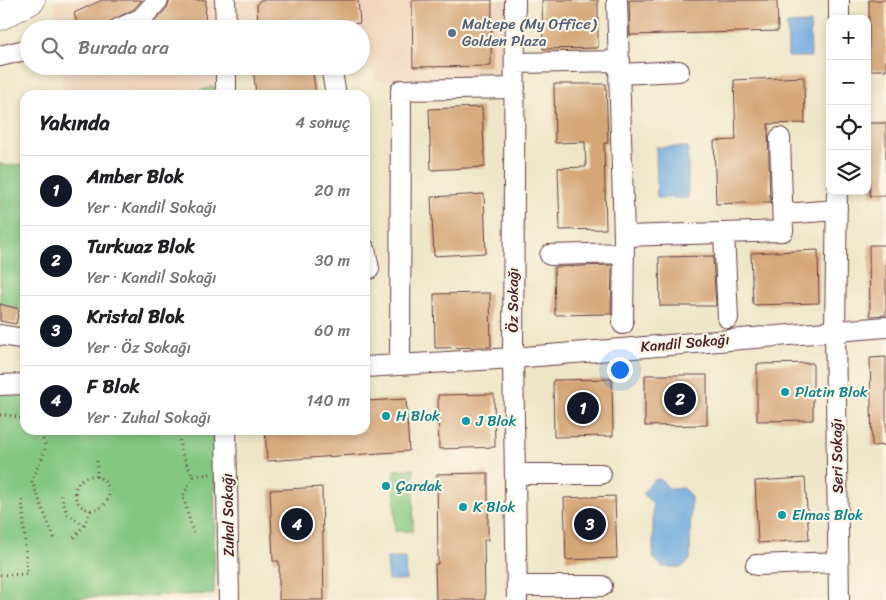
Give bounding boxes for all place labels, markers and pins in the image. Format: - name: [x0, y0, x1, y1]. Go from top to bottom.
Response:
- place label: Maltepe (My Office) Golden Plaza: [462, 11, 597, 54]
- marker: Maltepe (My Office) Golden Plaza: [446, 27, 458, 39]
- place label: Platin Blok: [795, 379, 868, 405]
- pin: 2: [664, 380, 696, 418]
- marker: Platin Blok: [779, 386, 791, 398]
- pin: 1: [567, 389, 599, 427]
- place label: H Blok: [396, 403, 440, 429]
- place label: J Blok: [475, 408, 516, 434]
- marker: H Blok: [380, 410, 392, 422]
- marker: J Blok: [460, 415, 472, 427]
- place label: Çardak: [396, 473, 442, 499]
- marker: Çardak: [380, 480, 392, 492]
- place label: K Blok: [473, 494, 516, 520]
- marker: K Blok: [457, 501, 469, 513]
- place label: Elmas Blok: [792, 502, 863, 528]
- pin: 4: [281, 505, 313, 543]
- pin: 3: [574, 505, 606, 543]
- marker: Elmas Blok: [776, 509, 788, 521]

